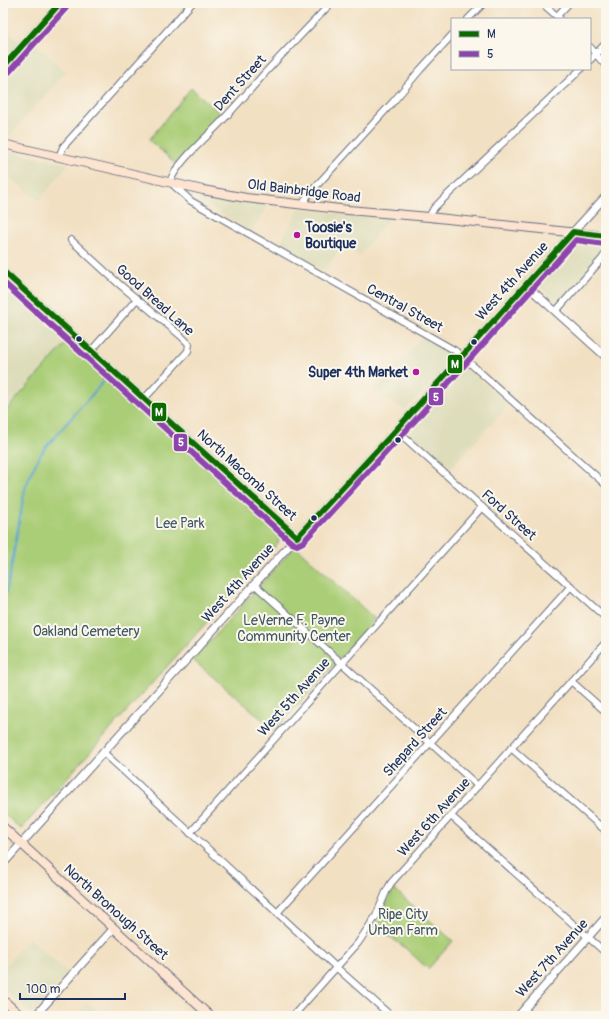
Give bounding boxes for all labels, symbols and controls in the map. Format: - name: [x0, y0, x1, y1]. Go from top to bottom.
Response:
- legend: [451, 18, 591, 70]
- text: M: [487, 27, 496, 42]
- text: 5: [487, 47, 494, 62]
- street label: Dent Street: [210, 51, 270, 115]
- street label: Old Bainbridge Road: [246, 176, 362, 206]
- place label: Toosie's Boutique: [304, 219, 357, 252]
- marker: Toosie's Boutique: [292, 230, 302, 240]
- street label: West 4th Avenue: [472, 238, 552, 324]
- street label: Good Bread Lane: [113, 261, 198, 340]
- street label: Central Street: [364, 280, 446, 336]
- unlabelled marker: [74, 334, 84, 344]
- unlabelled marker: [469, 337, 479, 347]
- line badge: M: [447, 354, 463, 374]
- text: M: [451, 358, 459, 371]
- place label: Super 4th Market: [308, 364, 408, 381]
- marker: Super 4th Market: [411, 367, 421, 377]
- line badge: 5: [428, 387, 444, 406]
- text: 5: [433, 391, 439, 404]
- line badge: M: [151, 402, 167, 422]
- text: M: [155, 406, 163, 419]
- street label: North Macomb Street: [194, 426, 301, 524]
- line badge: 5: [173, 433, 188, 452]
- unlabelled marker: [393, 435, 403, 445]
- text: 5: [178, 436, 184, 449]
- street label: Ford Street: [478, 486, 540, 544]
- unlabelled marker: [309, 513, 319, 523]
- park label: Lee Park: [155, 515, 205, 532]
- street label: West 4th Avenue: [198, 540, 278, 626]
- park label: LeVerne F. Payne Community Center: [237, 612, 351, 645]
- park label: Oakland Cemetery: [33, 623, 139, 640]
- street label: West 5th Avenue: [254, 654, 334, 740]
- street label: Shepard Street: [379, 704, 451, 780]
- street label: West 6th Avenue: [394, 774, 474, 860]
- street label: North Bronough Street: [60, 861, 172, 964]
- park label: Ripe City Urban Farm: [368, 906, 438, 939]
- street label: West 7th Avenue: [512, 915, 592, 1001]
- scale bar: [20, 975, 125, 1001]
- text: 100 m: [26, 982, 61, 997]

